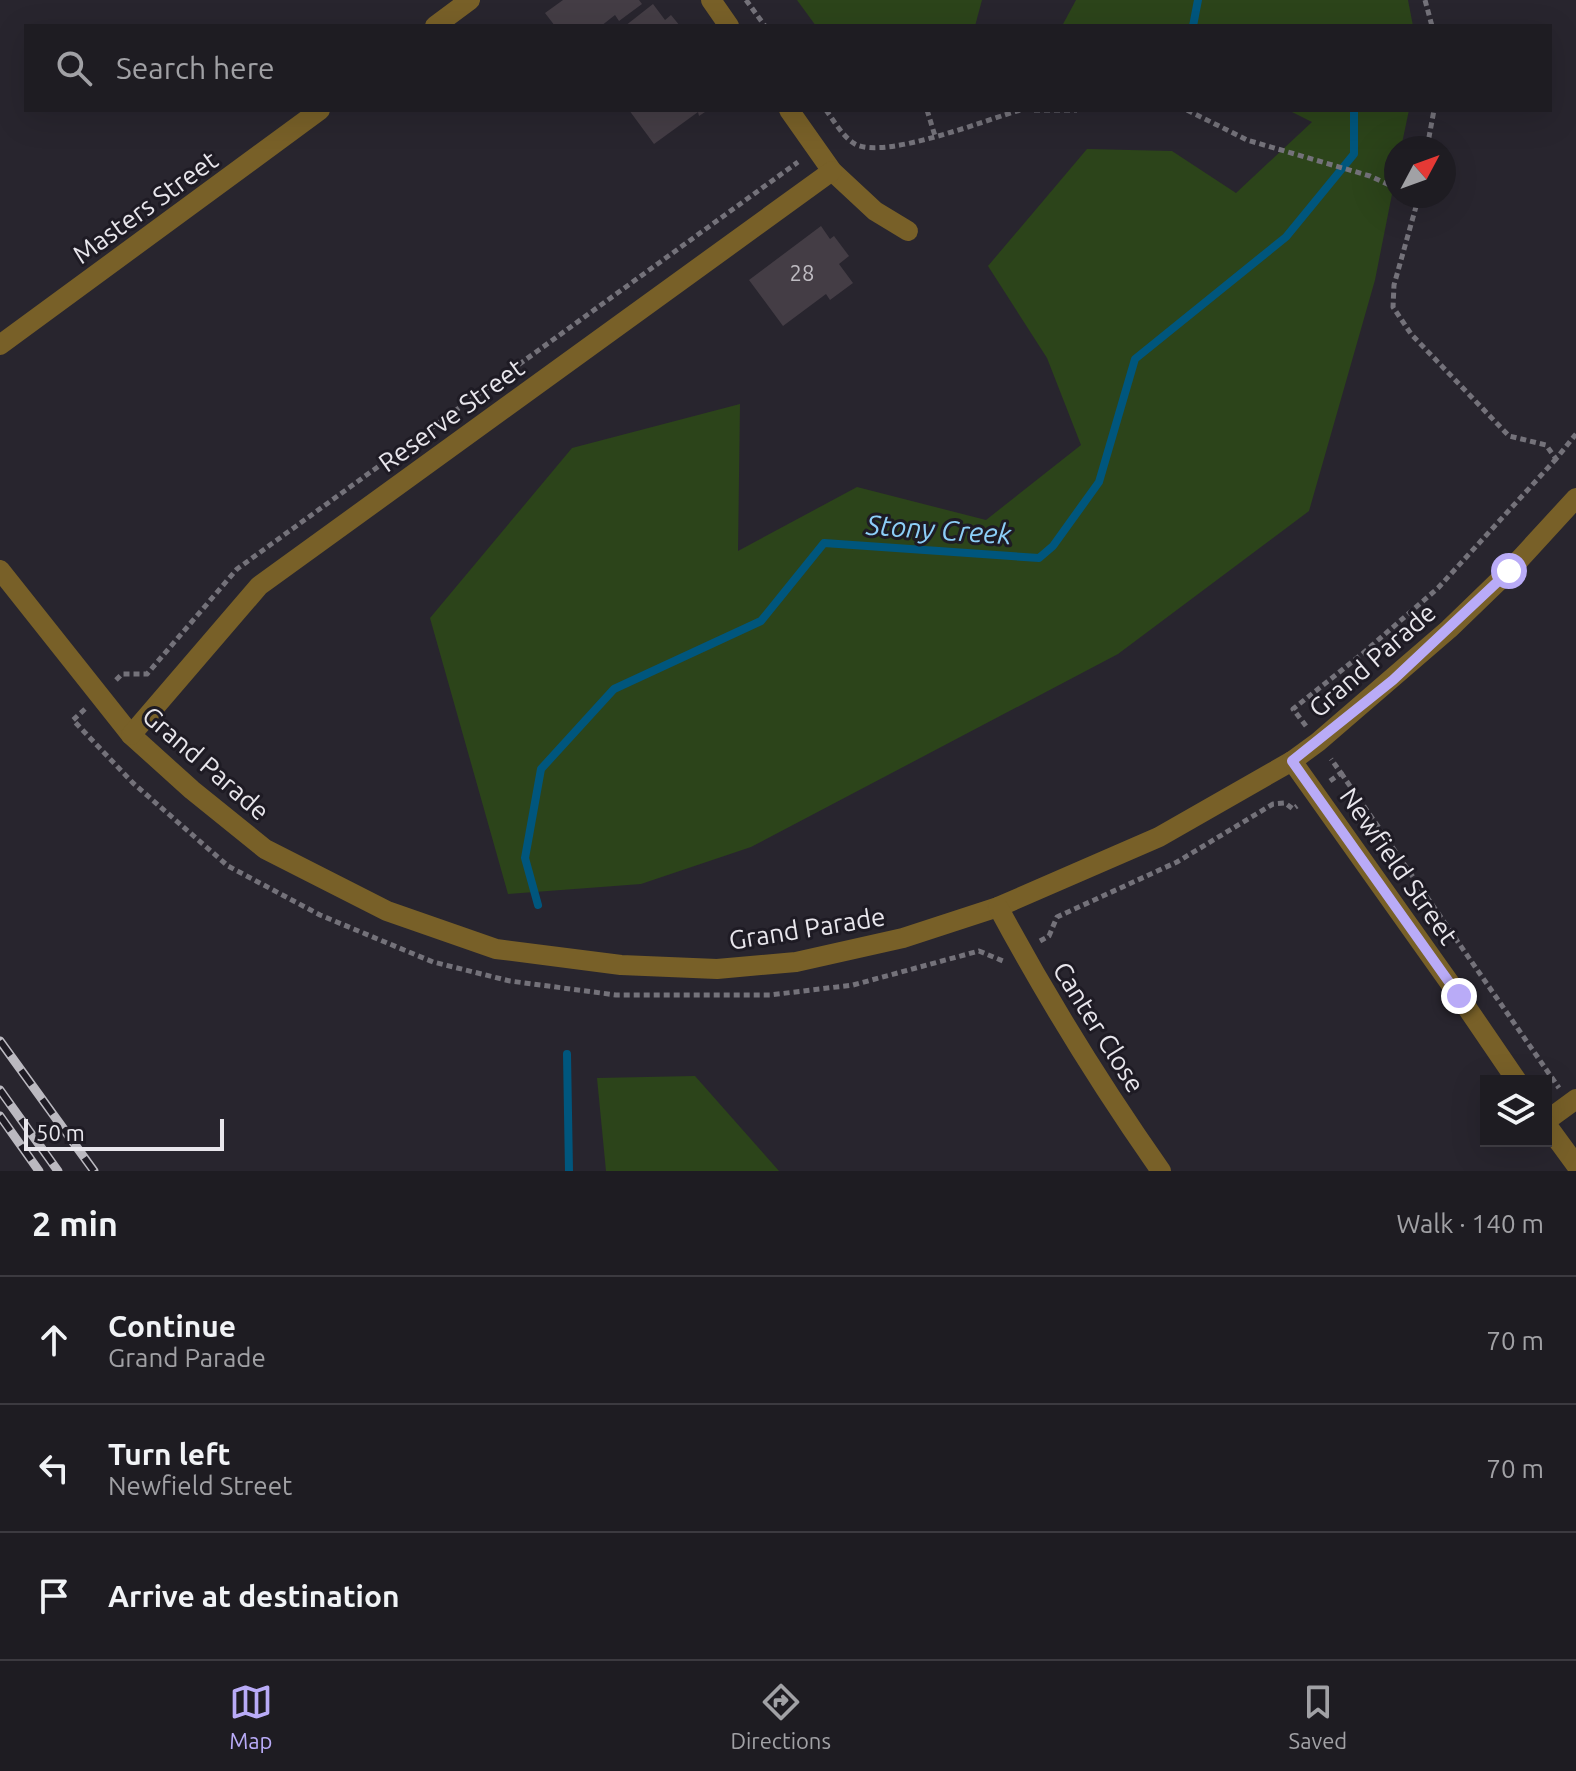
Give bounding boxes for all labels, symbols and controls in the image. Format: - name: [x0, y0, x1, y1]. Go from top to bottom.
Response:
- search box: [24, 24, 1552, 112]
- icon: search: [52, 46, 96, 90]
- text: Search here: [116, 51, 275, 85]
- north arrow: [1384, 136, 1456, 208]
- street label: Masters Street: [67, 145, 223, 269]
- house number: 28: [790, 260, 814, 285]
- street label: Reserve Street: [373, 353, 529, 477]
- water label: Stony Creek: [864, 508, 1014, 550]
- route start: [1491, 553, 1527, 589]
- street label: Grand Parade: [1303, 597, 1441, 723]
- street label: Grand Parade: [137, 700, 275, 826]
- street label: Newfield Street: [1334, 782, 1464, 950]
- street label: Grand Parade: [727, 901, 887, 955]
- street label: Canter Close: [1047, 957, 1151, 1097]
- route end: [1441, 978, 1477, 1014]
- map controls: [1480, 1075, 1552, 1147]
- button: layers: [1480, 1075, 1552, 1147]
- scale bar: [24, 1115, 224, 1151]
- text: 50 m: [36, 1120, 85, 1145]
- text: 2 min: [32, 1204, 118, 1242]
- text: Walk · 140 m: [1396, 1209, 1544, 1238]
- text: Continue: [108, 1309, 236, 1343]
- icon: ahead: [32, 1318, 76, 1362]
- text: 70 m: [1486, 1326, 1544, 1355]
- text: Grand Parade: [108, 1343, 266, 1372]
- text: Turn left: [108, 1437, 230, 1471]
- icon: left: [32, 1446, 76, 1490]
- text: 70 m: [1486, 1454, 1544, 1483]
- text: Newfield Street: [108, 1471, 292, 1500]
- icon: arrive: [32, 1574, 76, 1618]
- text: Arrive at destination: [108, 1579, 400, 1613]
- tab: Map: [229, 1680, 273, 1753]
- tab: Directions: [730, 1680, 831, 1753]
- tab: Saved: [1289, 1680, 1347, 1753]

